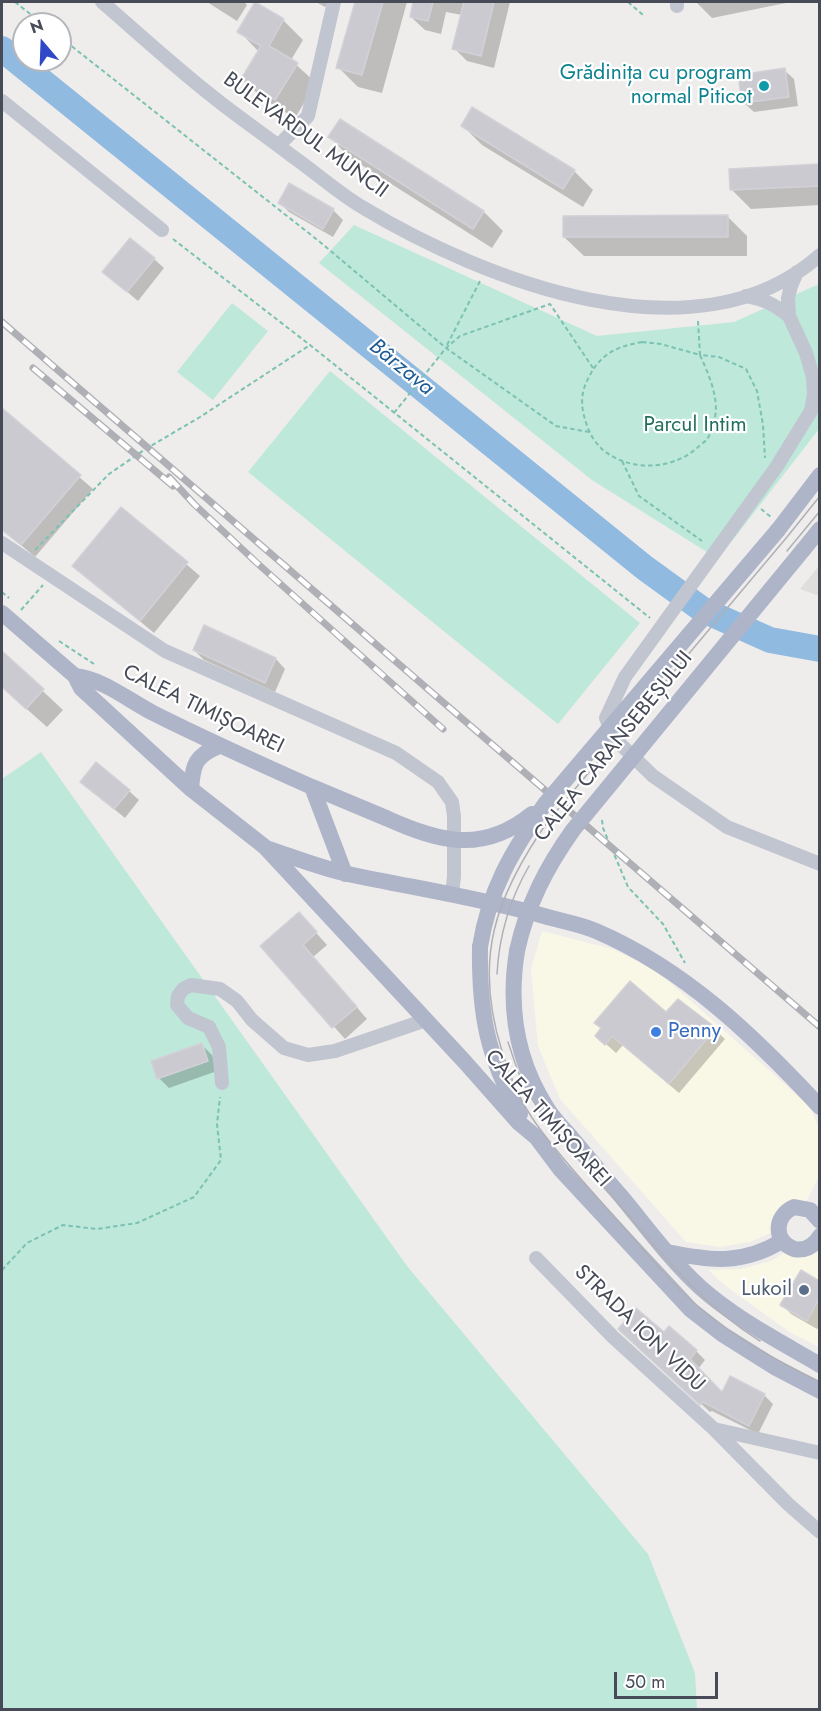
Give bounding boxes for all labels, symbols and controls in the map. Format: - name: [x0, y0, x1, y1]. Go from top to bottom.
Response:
- north arrow: [12, 12, 72, 72]
- text: N: [27, 13, 46, 39]
- place label: Grădinița cu program normal Piticot: [560, 61, 752, 111]
- street label: BULEVARDUL MUNCII: [218, 68, 392, 204]
- marker: Grădinița cu program normal Piticot: [757, 79, 771, 93]
- water label: Bârzava: [363, 334, 439, 402]
- park label: Parcul Intim: [643, 413, 747, 439]
- street label: CALEA CARANSEBEȘULUI: [529, 647, 699, 847]
- street label: CALEA TIMIȘOAREI: [118, 660, 288, 760]
- place label: Penny: [668, 1019, 721, 1045]
- marker: Penny: [649, 1025, 663, 1039]
- street label: CALEA TIMIȘOAREI: [479, 1045, 615, 1193]
- street label: STRADA ION VIDU: [569, 1260, 709, 1398]
- place label: Lukoil: [741, 1277, 792, 1303]
- marker: Lukoil: [797, 1283, 811, 1297]
- scale bar: [617, 1660, 720, 1698]
- text: 50 m: [625, 1669, 665, 1695]

